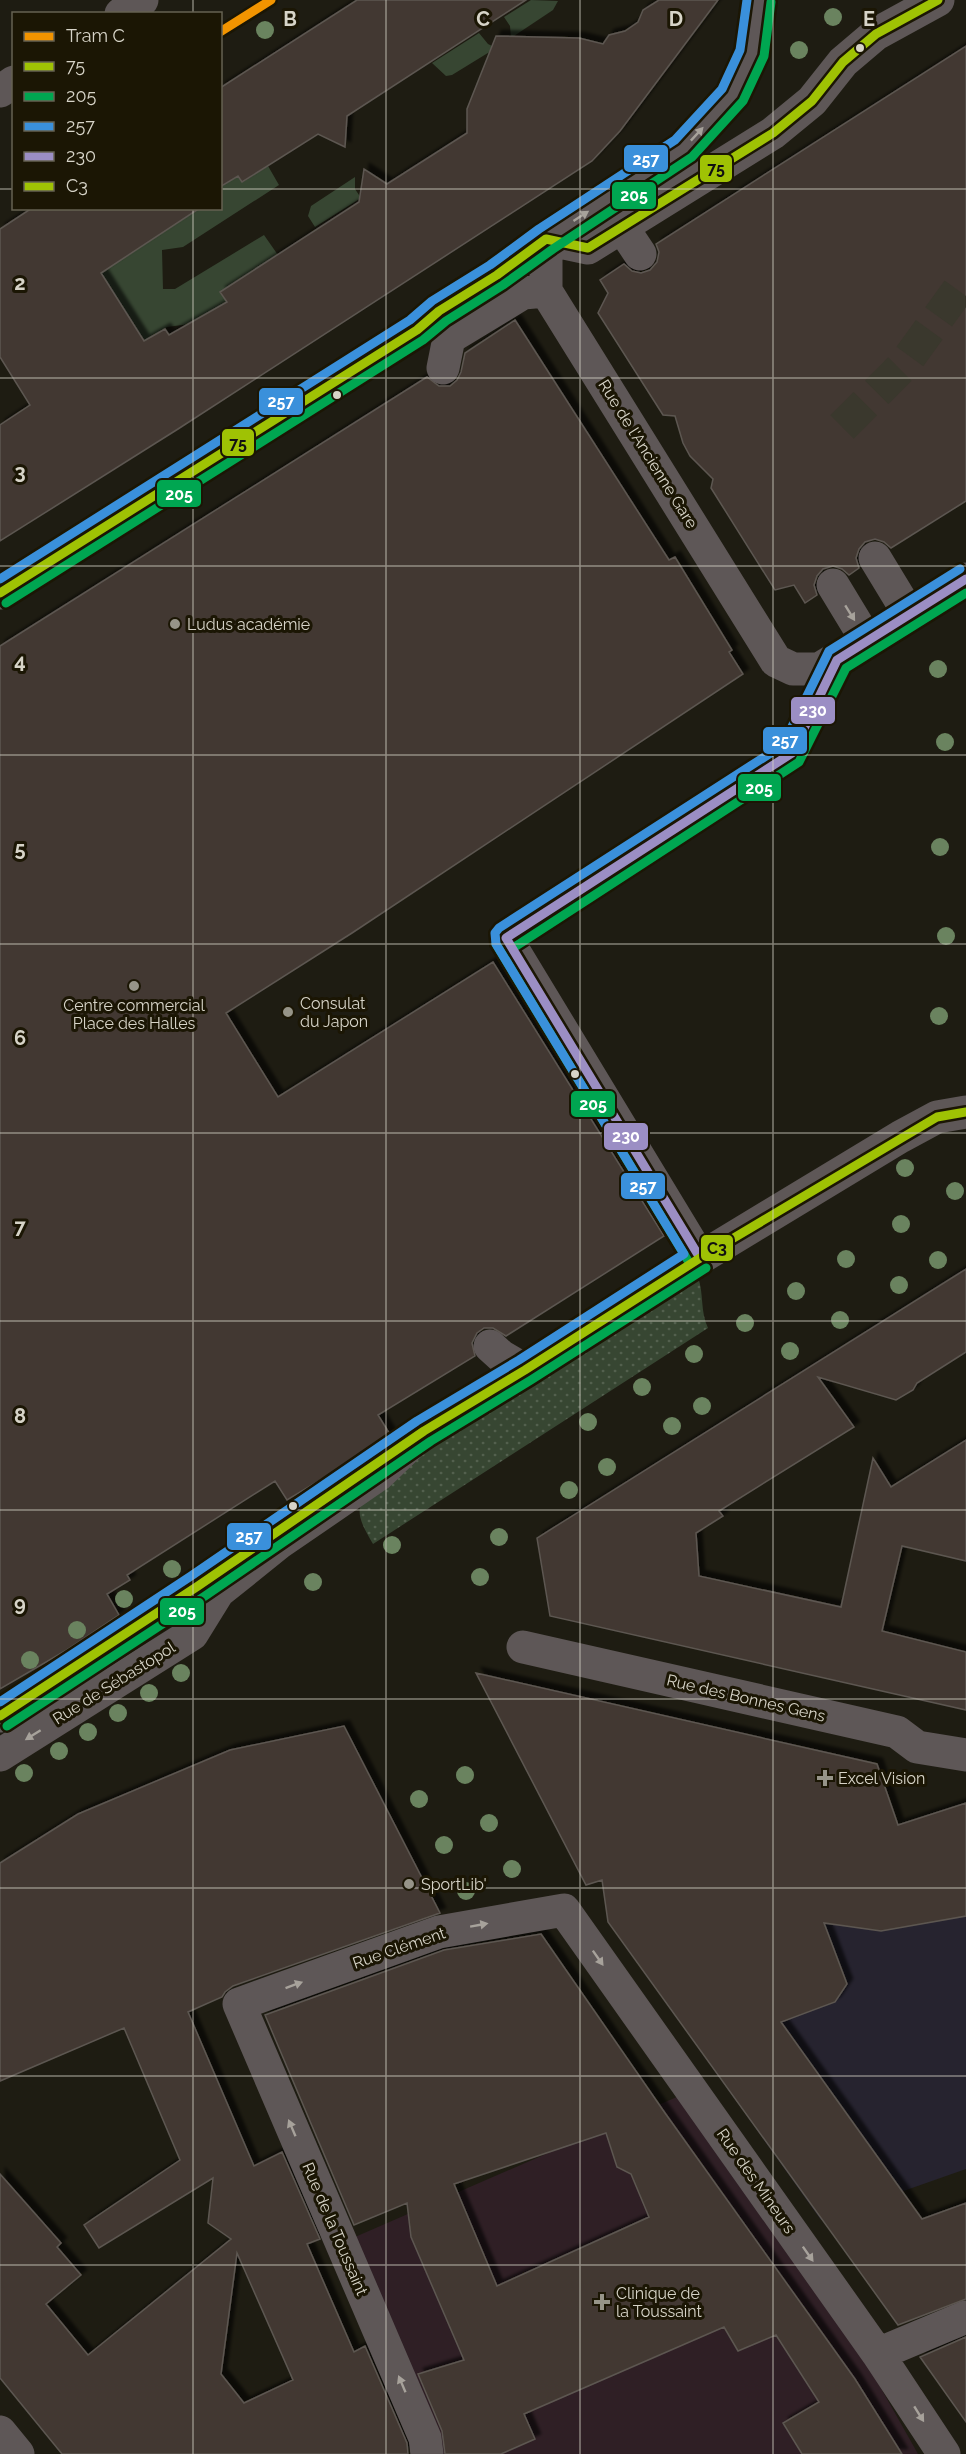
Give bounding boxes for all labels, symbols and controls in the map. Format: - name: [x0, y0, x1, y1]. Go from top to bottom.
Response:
- text: B: [283, 7, 297, 31]
- text: C: [476, 7, 490, 31]
- text: D: [669, 7, 683, 31]
- text: E: [863, 7, 875, 31]
- legend: [12, 12, 222, 210]
- text: Tram C: [66, 25, 125, 46]
- unlabelled marker: [854, 42, 866, 54]
- text: 75: [66, 55, 85, 76]
- text: 205: [66, 85, 96, 106]
- text: 257: [66, 115, 95, 136]
- one-way arrow: [690, 127, 704, 141]
- line badge: 257: [623, 144, 669, 173]
- text: 230: [66, 145, 96, 166]
- text: 257: [633, 150, 659, 169]
- line badge: 75: [699, 154, 733, 183]
- text: 75: [707, 159, 725, 178]
- text: C3: [66, 175, 88, 196]
- line badge: 205: [611, 181, 657, 210]
- text: 205: [620, 186, 648, 205]
- one-way arrow: [573, 211, 589, 222]
- text: 2: [14, 271, 26, 295]
- street label: Rue de l'Ancienne Gare: [594, 376, 702, 532]
- line badge: 257: [258, 387, 304, 416]
- unlabelled marker: [331, 389, 343, 401]
- text: 257: [268, 392, 294, 411]
- line badge: 75: [221, 428, 255, 457]
- text: 75: [229, 434, 247, 453]
- text: 3: [14, 460, 26, 484]
- line badge: 205: [156, 479, 202, 508]
- text: 205: [165, 485, 193, 504]
- one-way arrow: [844, 605, 855, 621]
- place label: Ludus académie: [187, 615, 310, 634]
- marker: Ludus académie: [168, 617, 182, 631]
- text: 4: [14, 649, 26, 673]
- line badge: 230: [790, 696, 836, 725]
- text: 230: [799, 701, 827, 720]
- line badge: 257: [762, 726, 808, 755]
- text: 257: [772, 731, 798, 750]
- line badge: 205: [737, 773, 782, 802]
- text: 205: [745, 779, 773, 798]
- text: 5: [14, 837, 26, 861]
- marker: Centre commercial Place des Halles: [127, 979, 141, 993]
- place label: Consulat du Japon: [300, 994, 368, 1031]
- place label: Centre commercial Place des Halles: [63, 996, 205, 1033]
- marker: Consulat du Japon: [281, 1005, 295, 1019]
- text: 6: [14, 1026, 26, 1050]
- unlabelled marker: [569, 1068, 581, 1080]
- line badge: 205: [570, 1090, 616, 1118]
- text: 205: [579, 1095, 607, 1114]
- line badge: 230: [603, 1122, 649, 1151]
- text: 230: [612, 1127, 640, 1146]
- line badge: 257: [620, 1172, 666, 1200]
- text: 257: [630, 1177, 656, 1196]
- text: 7: [14, 1215, 26, 1239]
- line badge: C3: [700, 1234, 734, 1262]
- text: C3: [707, 1239, 727, 1258]
- text: 8: [14, 1404, 26, 1428]
- unlabelled marker: [287, 1500, 299, 1512]
- line badge: 257: [226, 1522, 272, 1551]
- text: 257: [236, 1527, 262, 1546]
- text: 9: [14, 1592, 26, 1616]
- line badge: 205: [159, 1597, 205, 1626]
- text: 205: [168, 1602, 196, 1621]
- street label: Rue de Sébastopol: [49, 1637, 179, 1728]
- street label: Rue des Bonnes Gens: [665, 1670, 828, 1726]
- one-way arrow: [24, 1729, 41, 1740]
- marker: Excel Vision: [816, 1769, 834, 1787]
- place label: Excel Vision: [838, 1769, 925, 1788]
- place label: SportLib': [421, 1875, 487, 1894]
- marker: SportLib': [402, 1877, 416, 1891]
- one-way arrow: [470, 1920, 489, 1929]
- street label: Rue Clément: [350, 1923, 448, 1973]
- one-way arrow: [592, 1949, 604, 1965]
- one-way arrow: [285, 1979, 303, 1989]
- one-way arrow: [287, 2119, 296, 2137]
- street label: Rue des Mineurs: [713, 2125, 799, 2237]
- street label: Rue de la Toussaint: [298, 2160, 372, 2299]
- one-way arrow: [802, 2246, 814, 2262]
- place label: Clinique de la Toussaint: [616, 2284, 703, 2321]
- marker: Clinique de la Toussaint: [593, 2293, 611, 2311]
- one-way arrow: [397, 2375, 407, 2393]
- one-way arrow: [914, 2406, 925, 2422]

